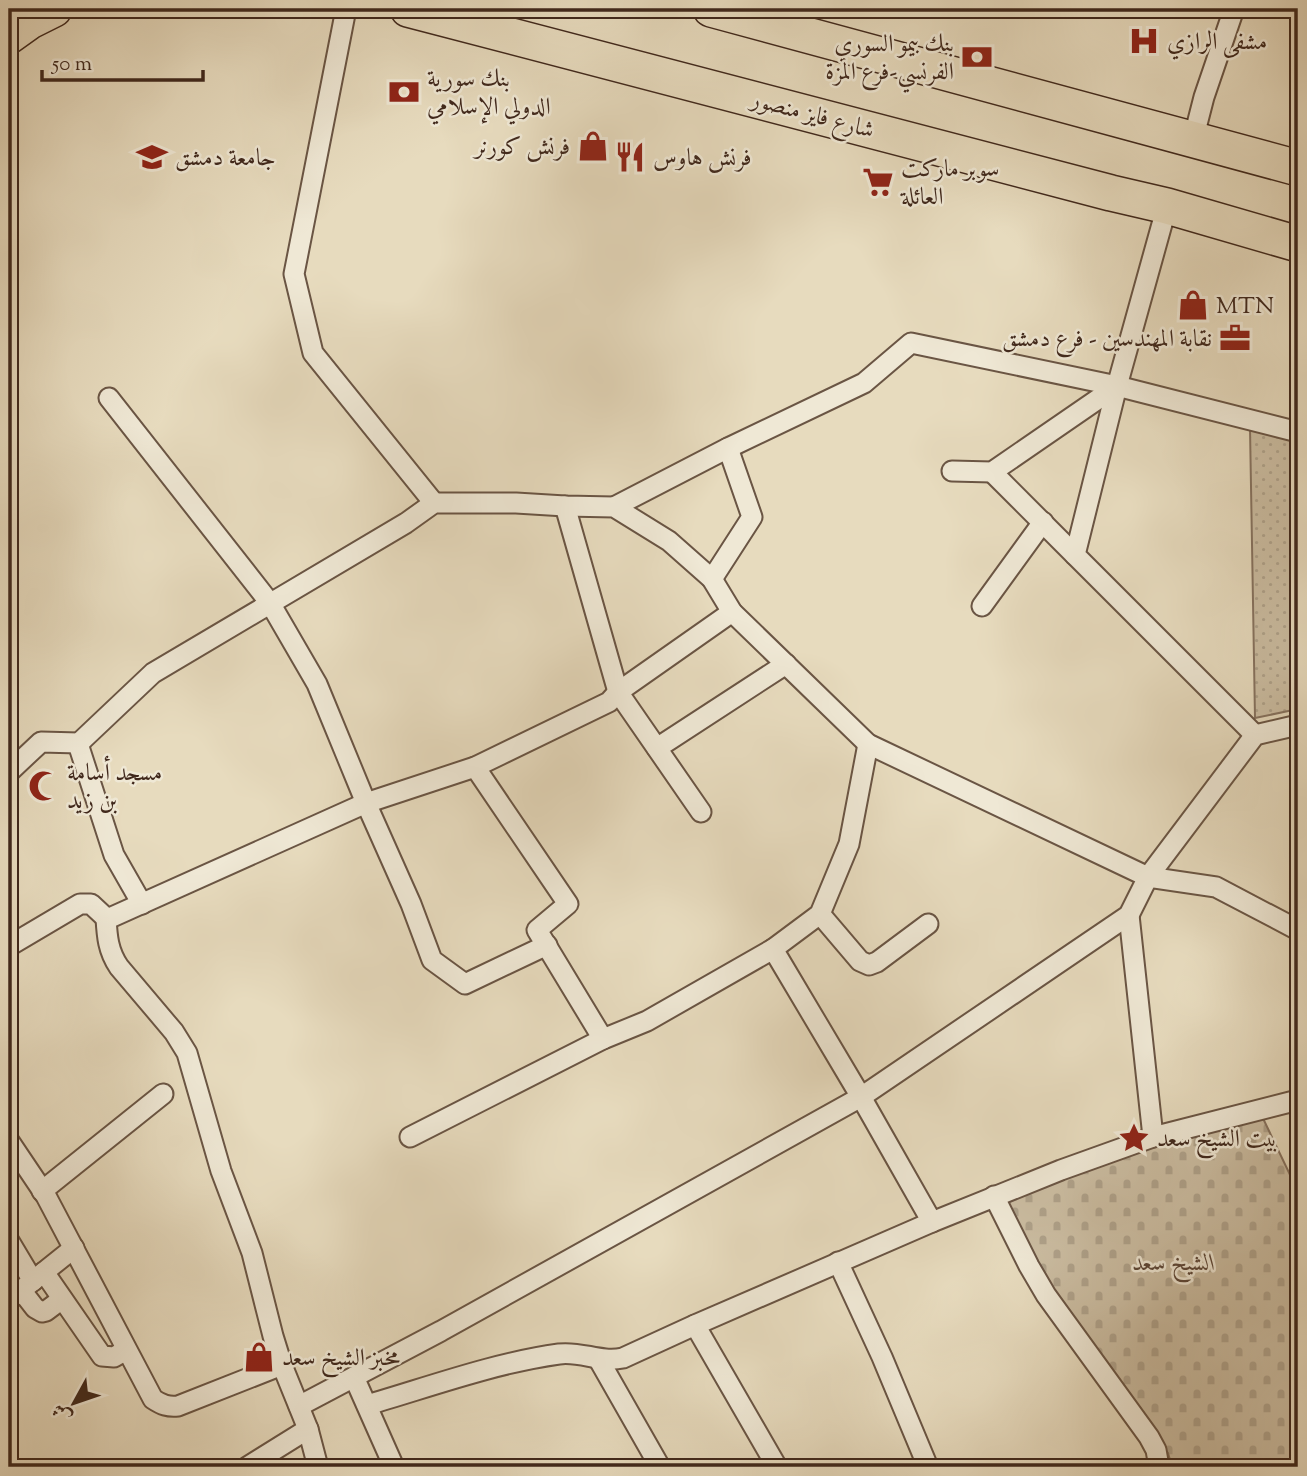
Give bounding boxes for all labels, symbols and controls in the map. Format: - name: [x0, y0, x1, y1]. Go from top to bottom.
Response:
- hospital icon: مشفى الرازي: [1127, 24, 1161, 58]
- place label: مشفى الرازي: [1167, 26, 1267, 60]
- place label: بنك بيمو السوري الفرنسي-فرع المزة: [825, 28, 954, 93]
- scale bar: [42, 38, 203, 82]
- bank icon: بنك بيمو السوري الفرنسي-فرع المزة: [960, 40, 994, 74]
- text: 50 m: [51, 50, 92, 80]
- place label: بنك سورية الدولي الإسلامي: [427, 63, 551, 125]
- bank icon: بنك سورية الدولي الإسلامي: [387, 75, 421, 109]
- street label: شارع فايز منصور: [745, 83, 878, 150]
- shop icon: فرنش كورنر: [576, 129, 610, 163]
- place label: فرنش كورنر: [472, 131, 570, 165]
- school or university icon: جامعة دمشق: [135, 140, 169, 174]
- restaurant icon: فرنش هاوس: [613, 140, 647, 174]
- place label: جامعة دمشق: [175, 142, 276, 176]
- place label: فرنش هاوس: [653, 142, 752, 176]
- place label: سوبر ماركت العائلة: [900, 153, 999, 215]
- supermarket icon: سوبر ماركت العائلة: [861, 165, 895, 199]
- shop icon: MTN: [1176, 288, 1210, 322]
- place label: MTN: [1216, 290, 1274, 324]
- office icon: نقابة المهندسين - فرع دمشق: [1218, 321, 1252, 355]
- place label: نقابة المهندسين - فرع دمشق: [1002, 323, 1212, 358]
- place label: مسجد أسامة بن زيد: [67, 755, 162, 819]
- mosque icon: مسجد أسامة بن زيد: [27, 769, 61, 803]
- place icon: بيت الشيخ سعد: [1117, 1121, 1151, 1155]
- place label: بيت الشيخ سعد: [1157, 1123, 1278, 1159]
- park label: الشيخ سعد: [1132, 1247, 1216, 1283]
- shop icon: مخبز الشيخ سعد: [242, 1340, 276, 1374]
- place label: مخبز الشيخ سعد: [282, 1342, 401, 1378]
- north arrow: [38, 1368, 108, 1438]
- text: ش: [46, 1396, 79, 1428]

